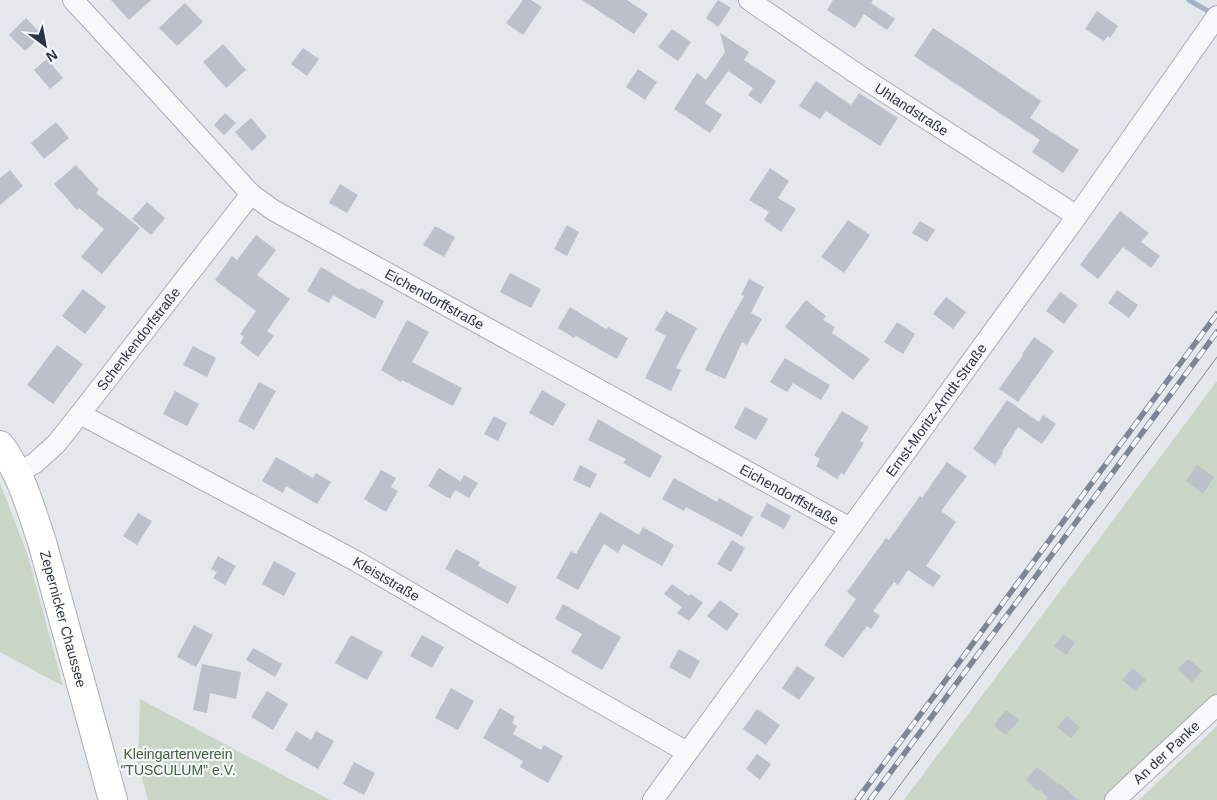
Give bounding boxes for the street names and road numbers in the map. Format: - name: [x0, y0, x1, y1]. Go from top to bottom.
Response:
- street label: Uhlandstraße: [872, 80, 952, 139]
- street label: Eichendorffstraße: [382, 265, 487, 333]
- street label: Schenkendorfstraße: [93, 284, 184, 393]
- street label: Ernst-Moritz-Arndt-Straße: [883, 340, 990, 480]
- street label: Eichendorffstraße: [737, 461, 842, 528]
- street label: Zepernicker Chaussee: [37, 549, 90, 689]
- street label: Kleiststraße: [350, 553, 423, 604]
- street label: An der Panke: [1130, 717, 1203, 787]

